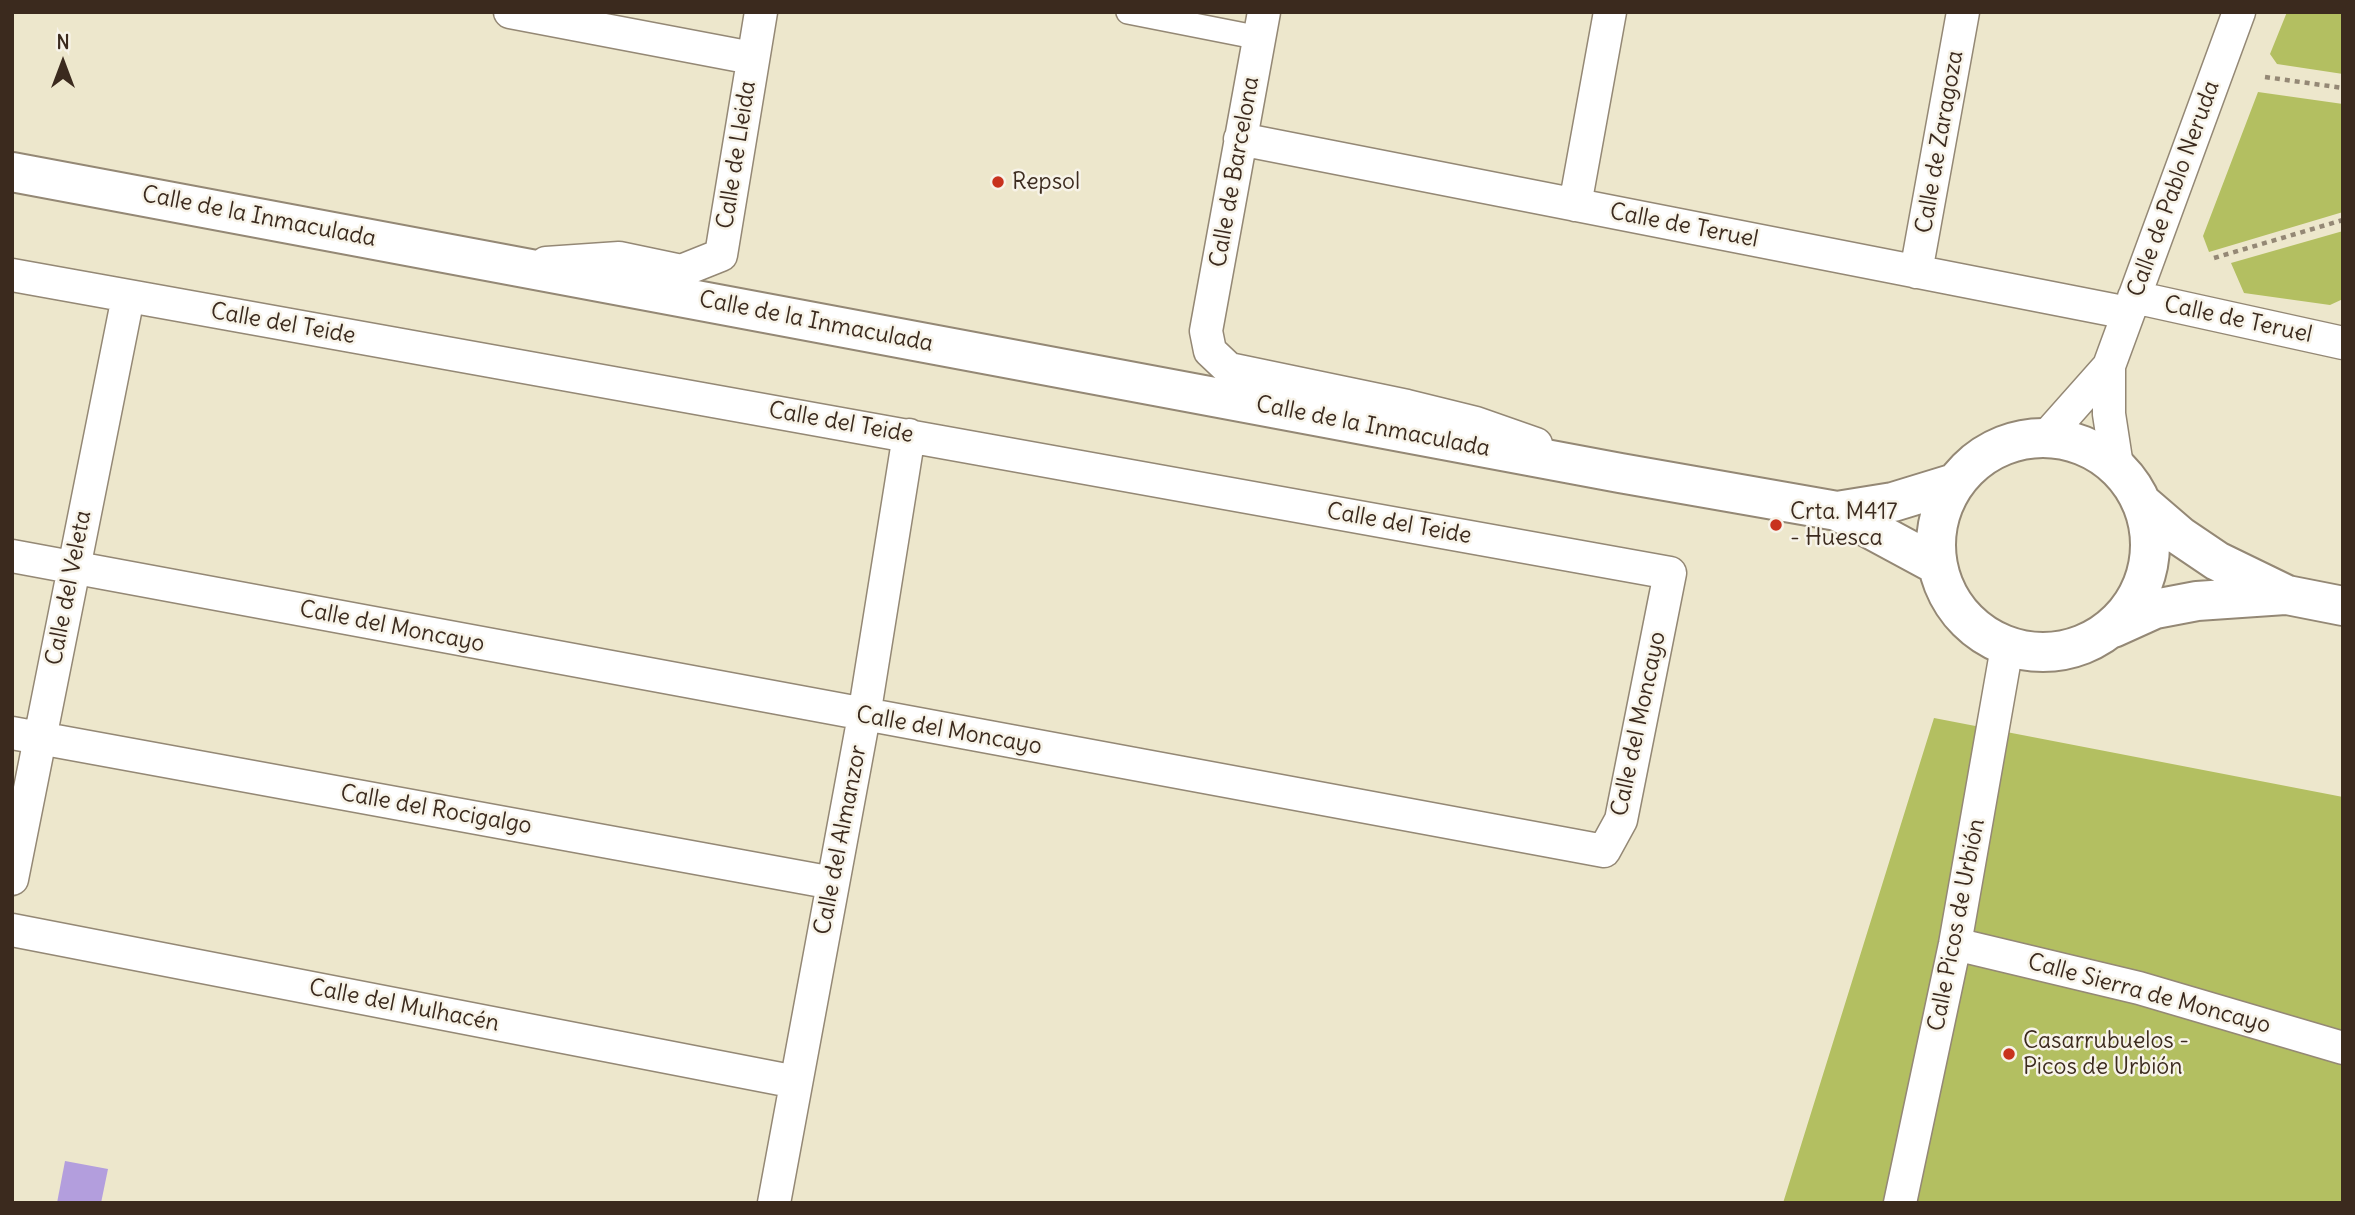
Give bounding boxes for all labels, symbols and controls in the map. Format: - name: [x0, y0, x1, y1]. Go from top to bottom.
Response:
- north arrow: [28, 28, 98, 98]
- text: N: [56, 30, 70, 54]
- street label: Calle de Zaragoza: [1910, 48, 1970, 236]
- street label: Calle de Barcelona: [1205, 75, 1265, 269]
- street label: Calle de Pablo Neruda: [2122, 77, 2226, 301]
- street label: Calle de Lleida: [712, 79, 762, 231]
- place label: Repsol: [1012, 168, 1080, 196]
- marker: Repsol: [990, 174, 1006, 190]
- street label: Calle de la Inmaculada: [140, 181, 378, 253]
- street label: Calle de Teruel: [1607, 198, 1761, 254]
- street label: Calle de la Inmaculada: [697, 286, 935, 358]
- street label: Calle de Teruel: [2161, 291, 2315, 349]
- street label: Calle del Teide: [208, 298, 358, 350]
- street label: Calle de la Inmaculada: [1254, 391, 1492, 463]
- street label: Calle del Teide: [766, 397, 916, 449]
- street label: Calle del Teide: [1324, 498, 1474, 550]
- place label: Crta. M417 - Huesca: [1790, 498, 1898, 552]
- street label: Calle del Veleta: [40, 508, 98, 668]
- marker: Crta. M417 - Huesca: [1768, 517, 1784, 533]
- street label: Calle del Moncayo: [297, 596, 487, 658]
- street label: Calle del Moncayo: [1606, 629, 1672, 819]
- street label: Calle del Moncayo: [854, 701, 1044, 761]
- street label: Calle del Almanzor: [809, 743, 873, 937]
- street label: Calle del Rocigalgo: [338, 780, 534, 840]
- street label: Calle Picos de Urbión: [1923, 816, 1991, 1034]
- street label: Calle Sierra de Moncayo: [2025, 948, 2273, 1040]
- street label: Calle del Mulhacén: [307, 974, 501, 1038]
- place label: Casarrubuelos - Picos de Urbión: [2023, 1027, 2189, 1081]
- marker: Casarrubuelos - Picos de Urbión: [2001, 1046, 2017, 1062]

